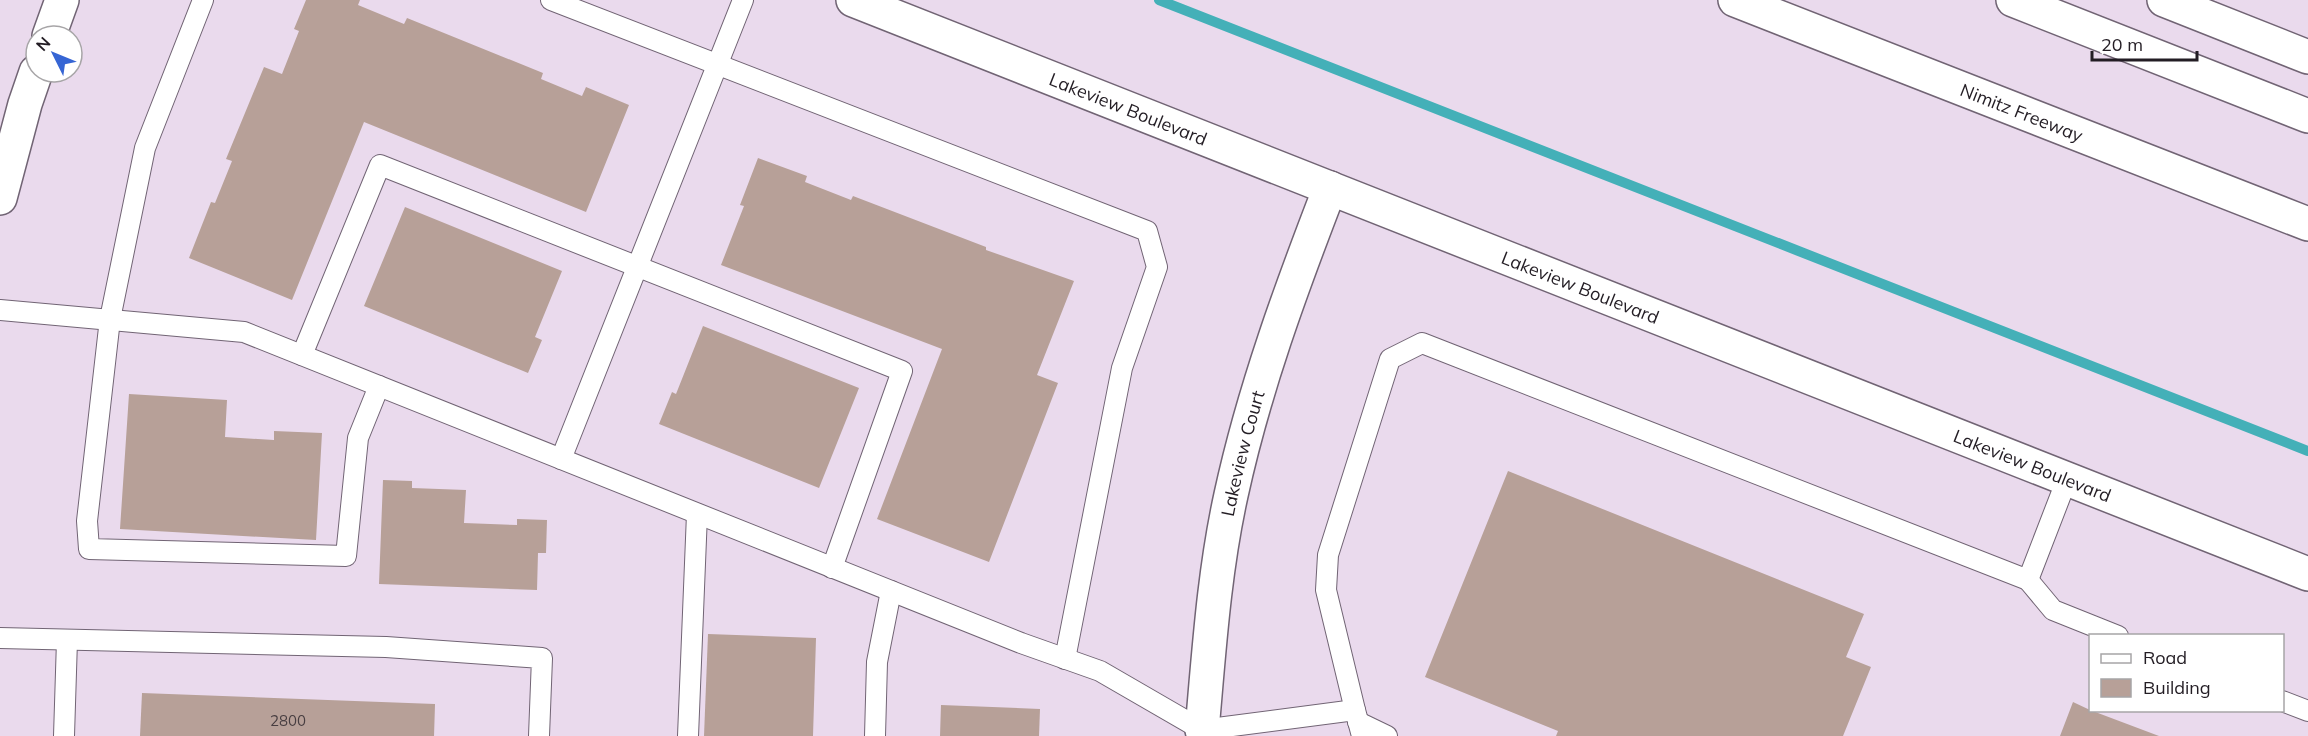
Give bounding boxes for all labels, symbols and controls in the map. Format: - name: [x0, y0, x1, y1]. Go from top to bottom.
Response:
- north arrow: [24, 24, 84, 84]
- scale bar: [2092, 24, 2197, 62]
- text: N: [32, 33, 54, 55]
- text: 20 m: [2101, 33, 2143, 56]
- street label: Lakeview Boulevard: [1046, 67, 1211, 150]
- street label: Nimitz Freeway: [1957, 78, 2087, 147]
- street label: Lakeview Boulevard: [1498, 246, 1663, 328]
- street label: Lakeview Court: [1215, 388, 1269, 518]
- street label: Lakeview Boulevard: [1950, 424, 2115, 507]
- legend: [2089, 634, 2284, 712]
- text: Road: [2143, 646, 2187, 669]
- text: Building: [2143, 676, 2211, 699]
- house number: 2800: [270, 711, 306, 730]

